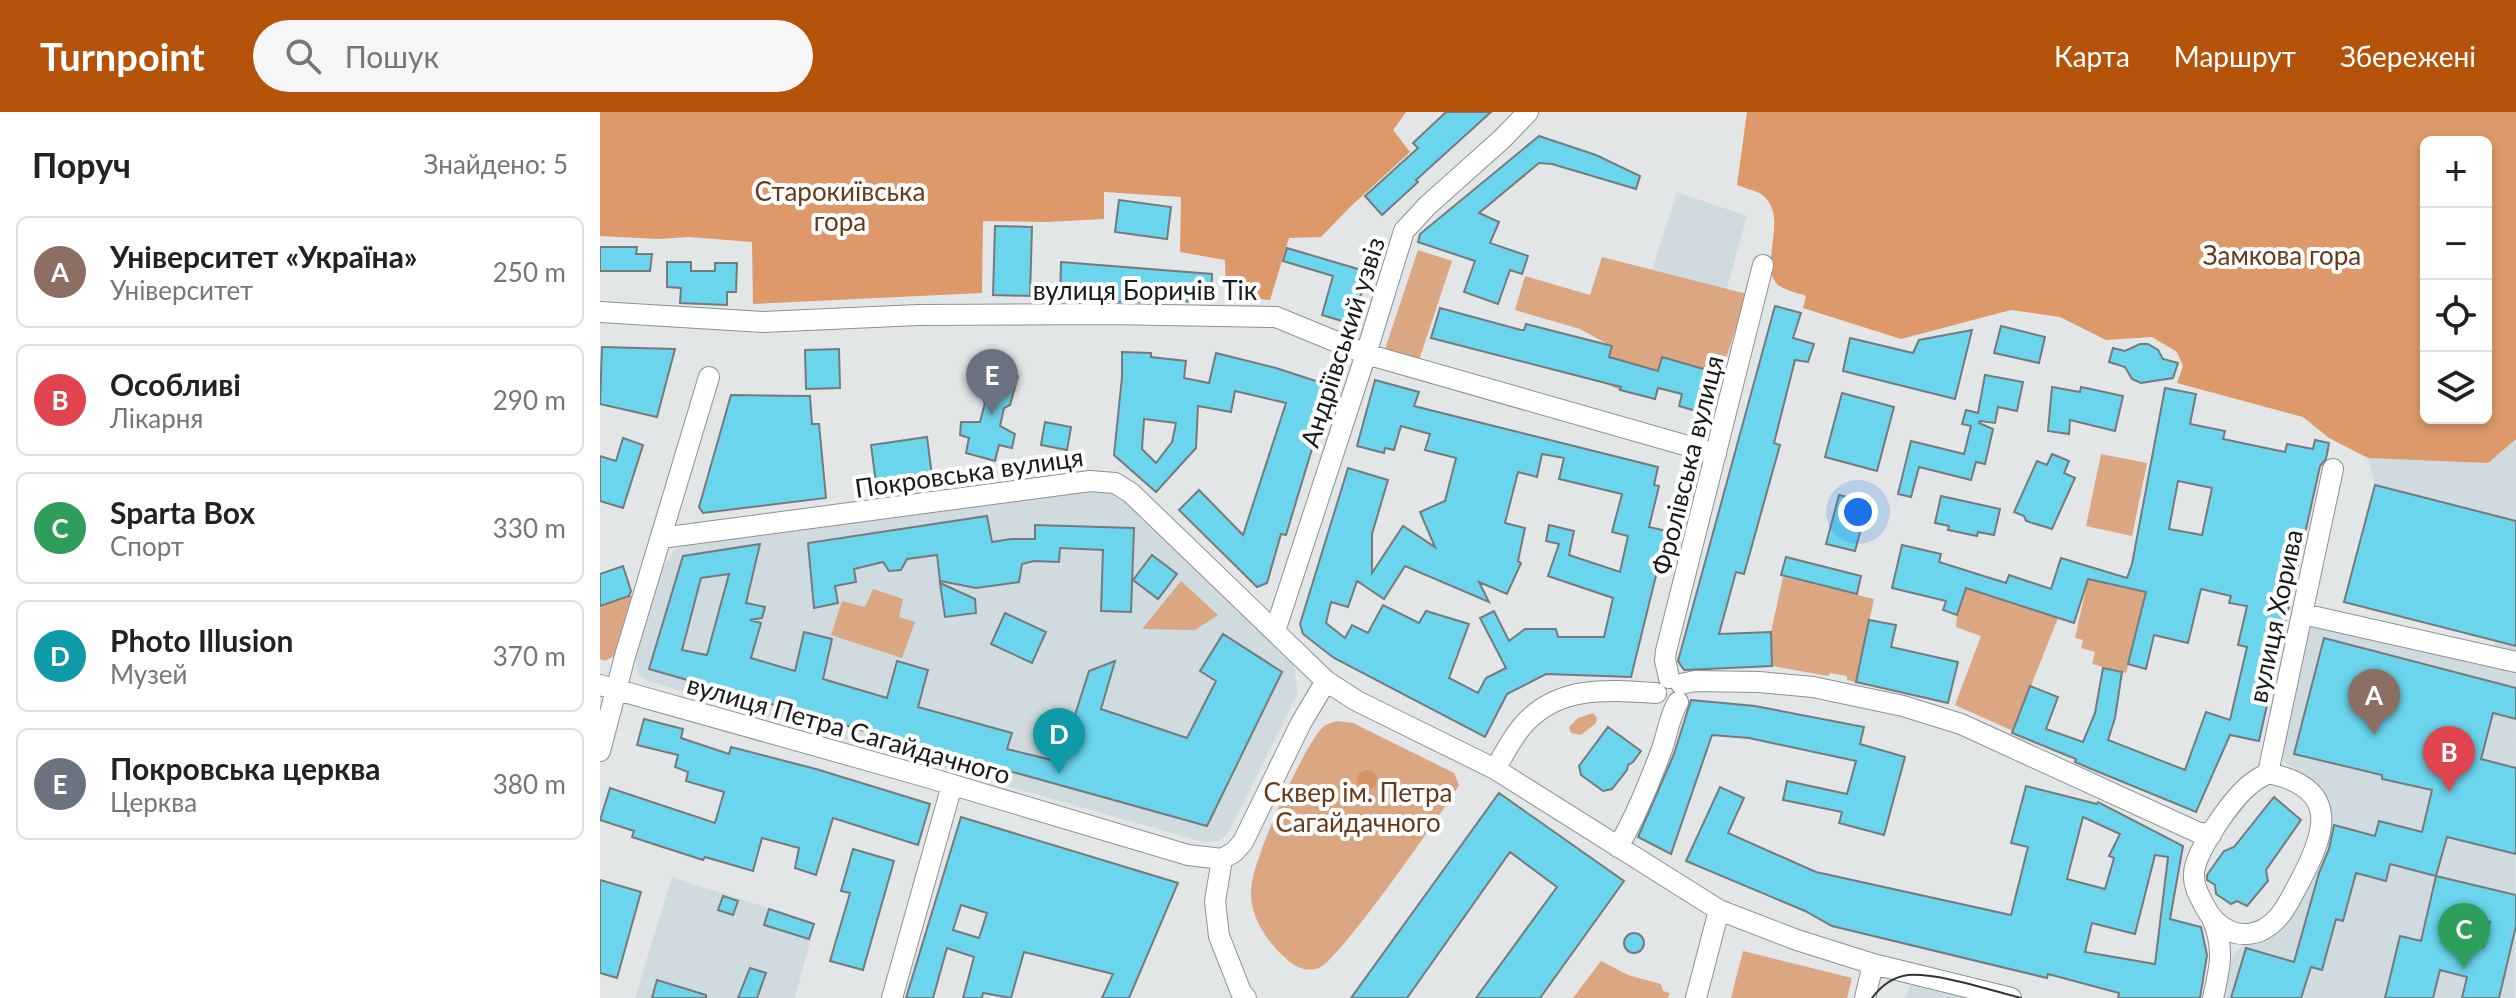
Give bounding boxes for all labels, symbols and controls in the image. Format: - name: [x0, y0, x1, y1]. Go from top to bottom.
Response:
- search box: [253, 20, 813, 92]
- text: Turnpoint: [40, 33, 205, 79]
- icon: search: [281, 34, 325, 78]
- text: Пошук: [345, 38, 439, 74]
- text: Карта: [2054, 39, 2130, 73]
- text: Маршрут: [2174, 39, 2296, 73]
- text: Збережені: [2340, 39, 2476, 73]
- map controls: [2420, 136, 2492, 424]
- button: +: [2420, 136, 2492, 208]
- text: Поруч: [32, 144, 131, 185]
- text: Знайдено: 5: [424, 148, 568, 180]
- park label: Старокиївська гора: [755, 175, 925, 237]
- button: −: [2420, 208, 2492, 280]
- street label: Андріївський узвіз: [1293, 233, 1391, 451]
- text: Університет «Україна»: [110, 238, 418, 274]
- park label: Замкова гора: [2203, 239, 2361, 271]
- text: A: [51, 256, 69, 288]
- text: 250 m: [493, 256, 566, 288]
- text: Університет: [110, 274, 253, 306]
- street label: вулиця Боричів Тік: [1033, 274, 1258, 306]
- button: locate: [2420, 280, 2492, 352]
- pin: E: [966, 349, 1018, 415]
- street label: Фролівська вулиця: [1644, 352, 1730, 578]
- button: layers: [2420, 352, 2492, 424]
- text: Особливі: [110, 366, 241, 402]
- text: B: [51, 384, 69, 416]
- text: 290 m: [493, 384, 566, 416]
- text: Лікарня: [110, 402, 203, 434]
- street label: Покровська вулиця: [853, 440, 1085, 504]
- your location: [1838, 492, 1878, 532]
- text: Sparta Box: [110, 494, 255, 530]
- text: C: [51, 512, 69, 544]
- text: 330 m: [493, 512, 566, 544]
- street label: вулиця Хорива: [2241, 527, 2309, 705]
- text: Спорт: [110, 530, 184, 562]
- text: Photo Illusion: [110, 622, 293, 658]
- text: D: [50, 640, 70, 672]
- text: 370 m: [493, 640, 566, 672]
- text: Музей: [110, 658, 188, 690]
- street label: вулиця Петра Сагайдачного: [684, 667, 1014, 791]
- pin: A: [2348, 669, 2400, 735]
- pin: D: [1033, 708, 1085, 774]
- pin: B: [2423, 726, 2475, 792]
- text: Покровська церква: [110, 750, 381, 786]
- text: E: [53, 768, 67, 800]
- text: 380 m: [493, 768, 566, 800]
- park label: Сквер ім. Петра Сагайдачного: [1264, 776, 1452, 838]
- text: Церква: [110, 786, 197, 818]
- pin: C: [2438, 903, 2490, 969]

